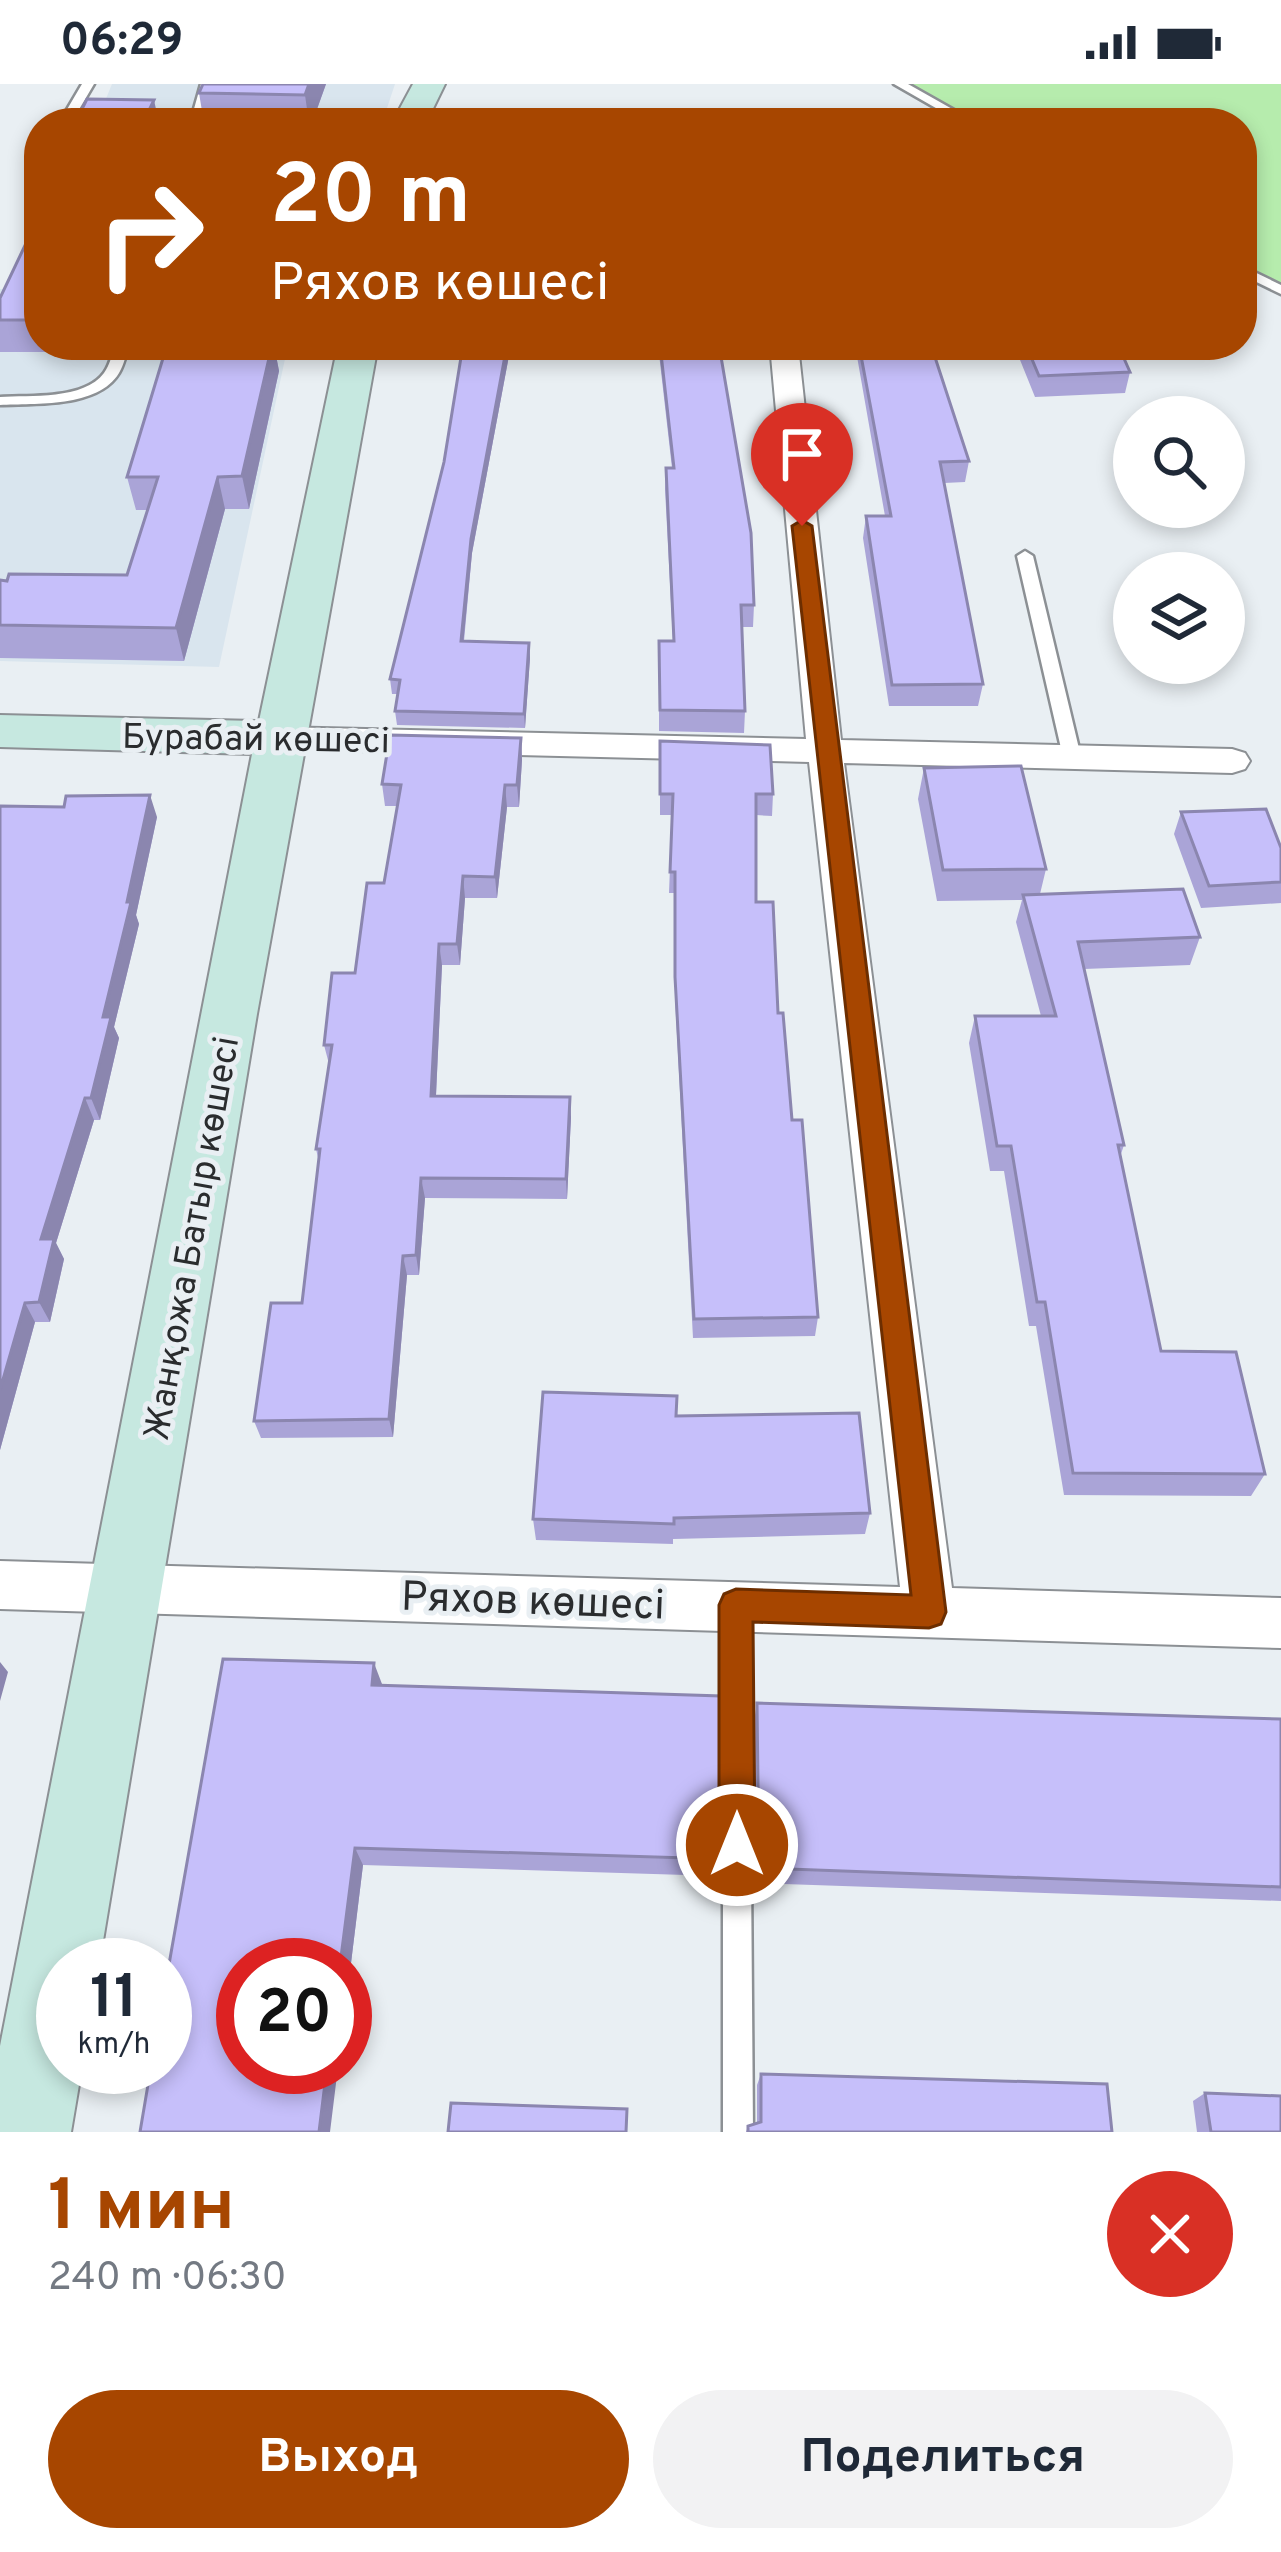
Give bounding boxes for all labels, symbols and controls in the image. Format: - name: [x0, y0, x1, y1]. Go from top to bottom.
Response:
- text: 06:29: [60, 14, 183, 71]
- text: 20 m: [270, 147, 471, 253]
- icon: right: [72, 156, 228, 312]
- text: Ряхов көшесі: [270, 251, 610, 320]
- map controls: [1113, 396, 1245, 684]
- button: search: [1113, 396, 1245, 528]
- pin: [751, 403, 853, 526]
- icon: arrive: [769, 421, 835, 487]
- button: layers: [1113, 552, 1245, 684]
- street label: Бурабай көшесі: [122, 716, 390, 766]
- street label: Жанқожа Батыр көшесі: [136, 1033, 252, 1444]
- street label: Ряхов көшесі: [400, 1572, 666, 1635]
- position arrow: [674, 1782, 800, 1908]
- speed limit sign: 20: [216, 1938, 372, 2094]
- text: 11: [90, 1963, 138, 2039]
- text: km/h: [78, 2027, 150, 2064]
- text: 1 мин: [48, 2164, 235, 2256]
- button: close: [1107, 2171, 1233, 2297]
- text: 240 m · 06:30: [48, 2255, 287, 2304]
- button: Выход: [48, 2390, 629, 2528]
- button: Поделиться: [653, 2390, 1233, 2528]

